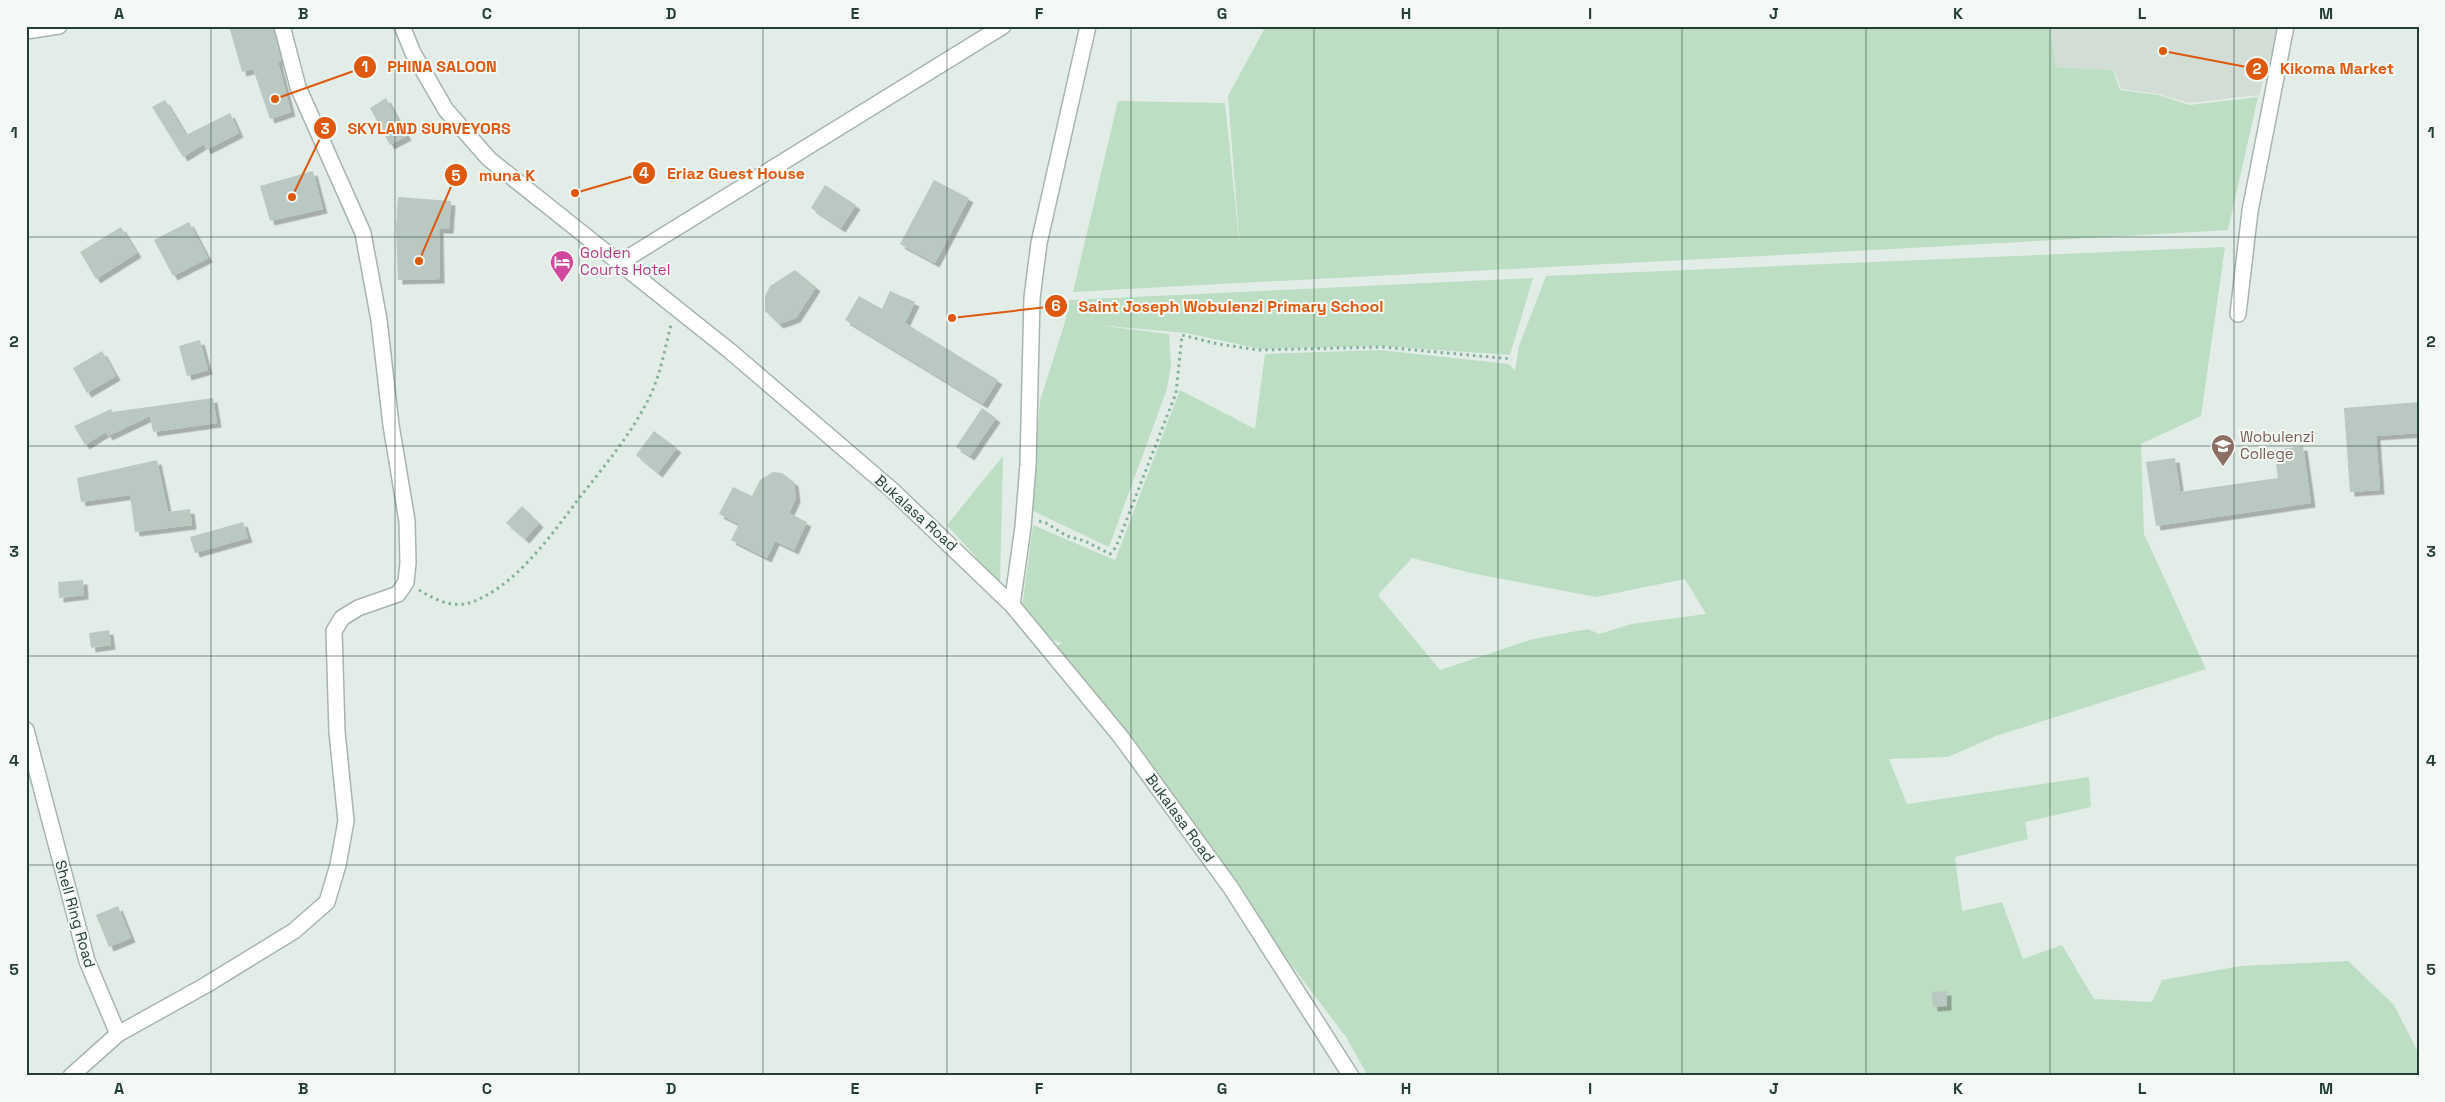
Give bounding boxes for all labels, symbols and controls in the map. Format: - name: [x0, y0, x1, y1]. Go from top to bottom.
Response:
- text: A: [114, 3, 124, 24]
- text: B: [298, 3, 308, 24]
- text: C: [482, 3, 492, 24]
- text: D: [666, 3, 676, 24]
- text: E: [851, 3, 860, 24]
- text: F: [1035, 3, 1044, 24]
- text: G: [1217, 3, 1227, 24]
- text: H: [1401, 3, 1411, 24]
- text: I: [1588, 3, 1592, 24]
- text: J: [1769, 3, 1779, 24]
- text: K: [1953, 3, 1963, 24]
- text: L: [2138, 3, 2147, 24]
- text: M: [2319, 3, 2333, 24]
- callout: PHINA SALOON: [352, 51, 507, 82]
- callout: Kikoma Market: [2245, 53, 2404, 84]
- text: PHINA SALOON: [387, 56, 497, 77]
- text: 1: [362, 57, 368, 76]
- text: Kikoma Market: [2280, 58, 2394, 79]
- text: 2: [2253, 59, 2262, 78]
- callout: SKYLAND SURVEYORS: [313, 113, 521, 144]
- text: SKYLAND SURVEYORS: [347, 118, 511, 139]
- text: 3: [320, 119, 330, 138]
- text: 1: [10, 122, 18, 143]
- text: 1: [2427, 122, 2435, 143]
- callout: Eriaz Guest House: [632, 158, 815, 189]
- callout: muna K: [443, 160, 545, 191]
- text: 4: [639, 163, 649, 182]
- text: Eriaz Guest House: [667, 163, 805, 184]
- text: muna K: [479, 165, 535, 186]
- text: 5: [451, 166, 461, 185]
- place label: Golden Courts Hotel: [580, 243, 670, 279]
- hotel icon: Golden Courts Hotel: [549, 249, 575, 283]
- callout: Saint Joseph Wobulenzi Primary School: [1044, 290, 1394, 321]
- text: 6: [1051, 296, 1061, 315]
- text: Saint Joseph Wobulenzi Primary School: [1078, 296, 1384, 317]
- text: 2: [9, 331, 19, 352]
- text: 2: [2426, 331, 2436, 352]
- place label: Wobulenzi College: [2240, 427, 2314, 463]
- school or university icon: Wobulenzi College: [2210, 433, 2236, 467]
- street label: Bukalasa Road: [871, 470, 962, 555]
- text: 3: [9, 541, 19, 562]
- text: 3: [2426, 541, 2436, 562]
- text: 4: [9, 750, 19, 771]
- text: 4: [2426, 750, 2436, 771]
- street label: Bukalasa Road: [1142, 770, 1219, 866]
- street label: Shell Ring Road: [51, 858, 100, 970]
- text: 5: [9, 959, 19, 980]
- text: 5: [2426, 959, 2436, 980]
- text: A: [114, 1078, 124, 1099]
- text: B: [298, 1078, 308, 1099]
- text: C: [482, 1078, 492, 1099]
- text: D: [666, 1078, 676, 1099]
- text: E: [851, 1078, 860, 1099]
- text: F: [1035, 1078, 1044, 1099]
- text: G: [1217, 1078, 1227, 1099]
- text: H: [1401, 1078, 1411, 1099]
- text: I: [1588, 1078, 1592, 1099]
- text: J: [1769, 1078, 1779, 1099]
- text: K: [1953, 1078, 1963, 1099]
- text: L: [2138, 1078, 2147, 1099]
- text: M: [2319, 1078, 2333, 1099]

